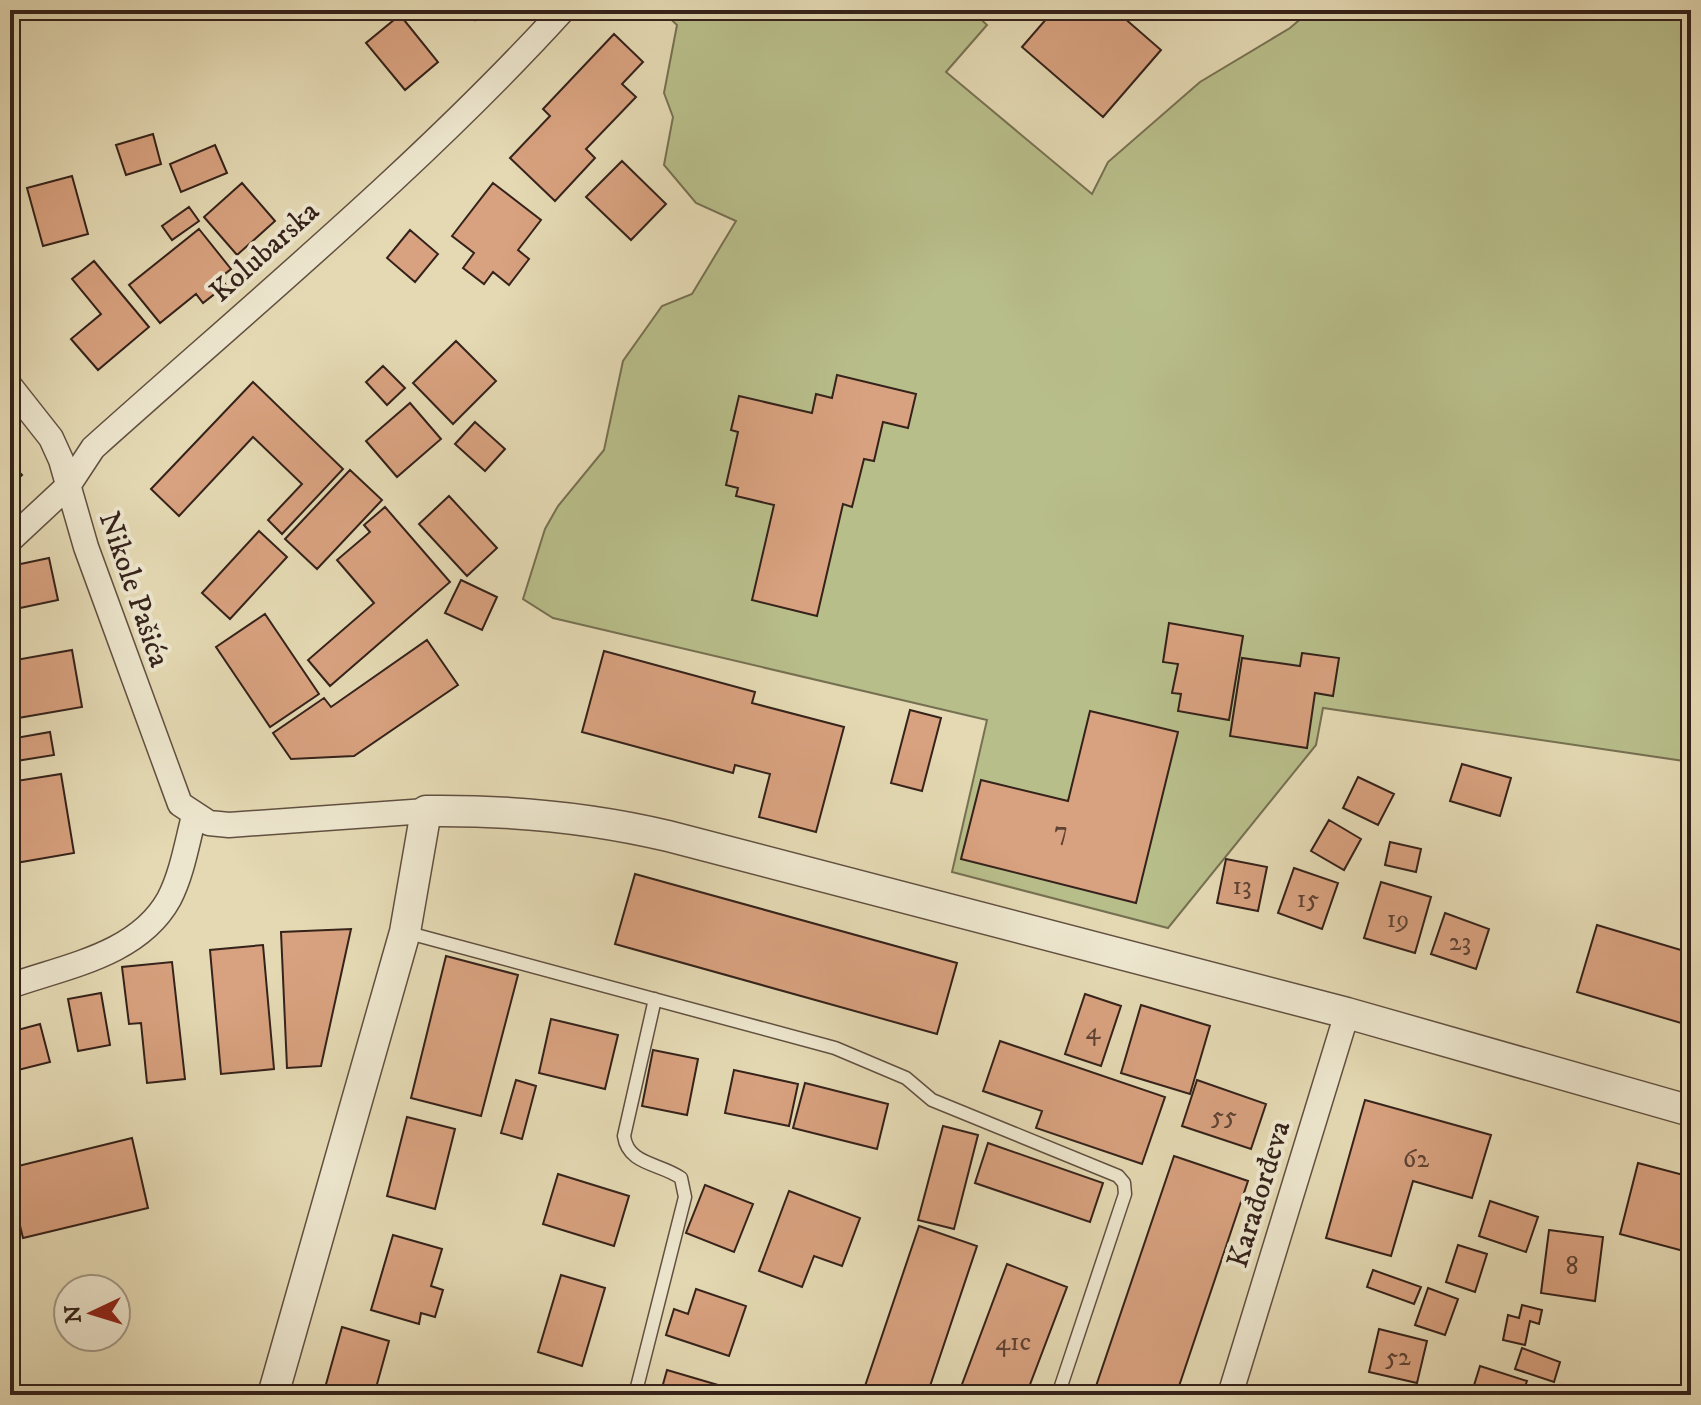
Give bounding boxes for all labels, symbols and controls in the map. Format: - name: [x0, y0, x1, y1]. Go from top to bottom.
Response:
- street label: Kolubarska: [203, 193, 327, 311]
- street label: Nikole Pašića: [90, 507, 178, 672]
- house number: 7: [1054, 815, 1068, 848]
- house number: 13: [1232, 870, 1252, 903]
- house number: 15: [1297, 883, 1319, 916]
- house number: 19: [1387, 903, 1409, 936]
- house number: 23: [1449, 926, 1471, 959]
- house number: 4: [1086, 1015, 1102, 1048]
- house number: 55: [1211, 1100, 1237, 1133]
- street label: Karađorđeva: [1220, 1116, 1299, 1272]
- house number: 62: [1403, 1143, 1429, 1176]
- house number: 8: [1565, 1250, 1579, 1283]
- north arrow: [52, 1273, 132, 1353]
- text: N: [59, 1304, 88, 1324]
- house number: 41c: [995, 1326, 1031, 1359]
- house number: 52: [1385, 1341, 1411, 1374]

